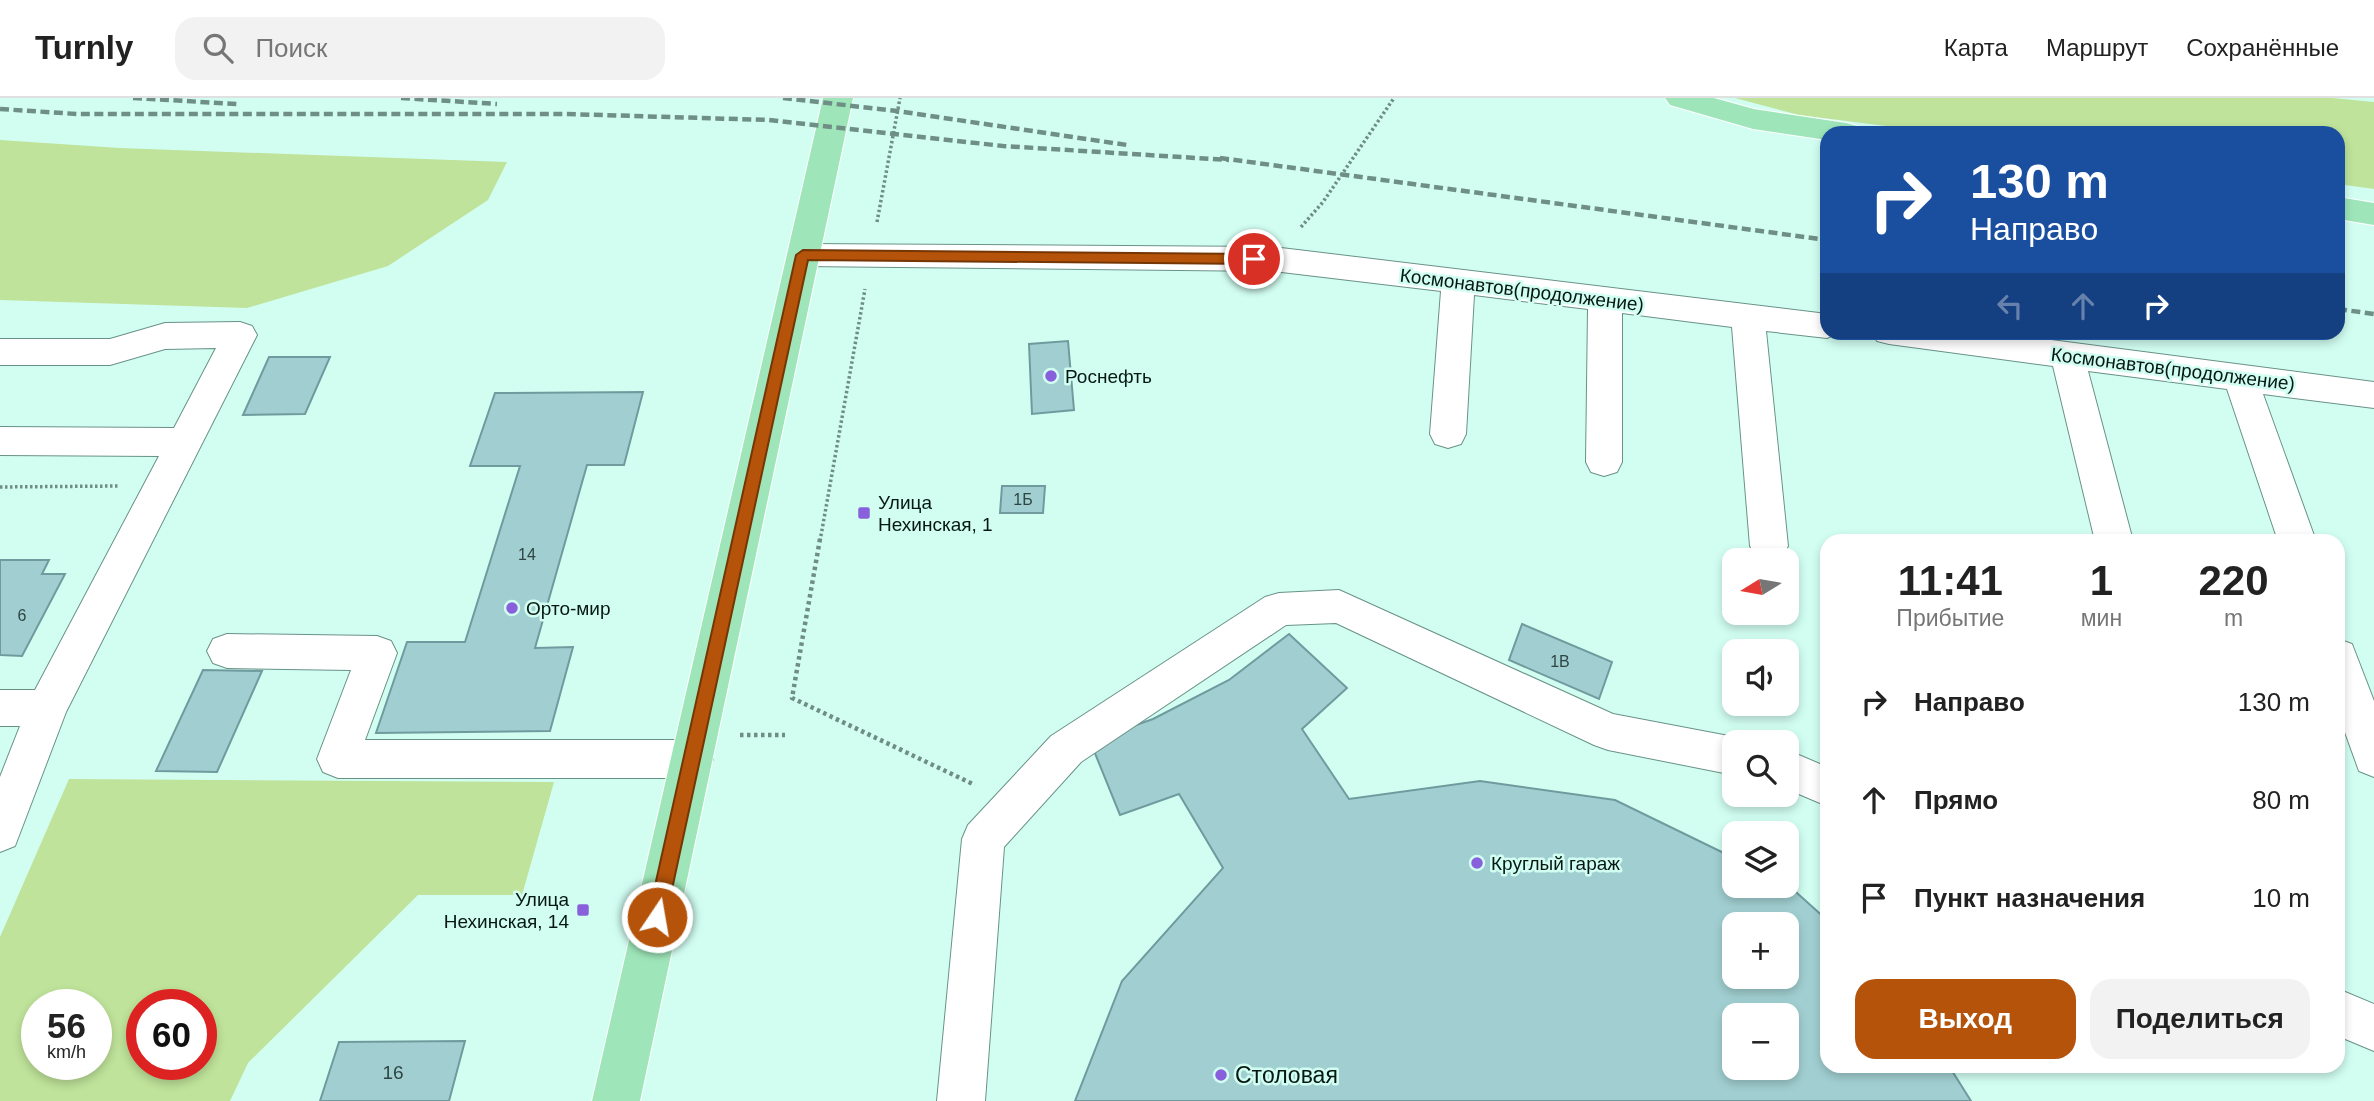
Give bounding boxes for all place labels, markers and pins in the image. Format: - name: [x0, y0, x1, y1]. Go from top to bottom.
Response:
- pin: [1224, 229, 1284, 289]
- place label: Роснефть: [1065, 366, 1152, 387]
- marker: Роснефть: [1043, 368, 1059, 384]
- place label: Улица Нехинская, 1: [878, 492, 993, 535]
- marker: Улица Нехинская, 1: [856, 505, 872, 521]
- place label: Орто-мир: [526, 598, 611, 619]
- marker: Орто-мир: [504, 600, 520, 616]
- place label: Круглый гараж: [1491, 853, 1620, 874]
- marker: Круглый гараж: [1469, 855, 1485, 871]
- place label: Улица Нехинская, 14: [444, 889, 569, 932]
- marker: Улица Нехинская, 14: [575, 902, 591, 918]
- place label: Столовая: [1235, 1062, 1338, 1088]
- marker: Столовая: [1213, 1067, 1229, 1083]

